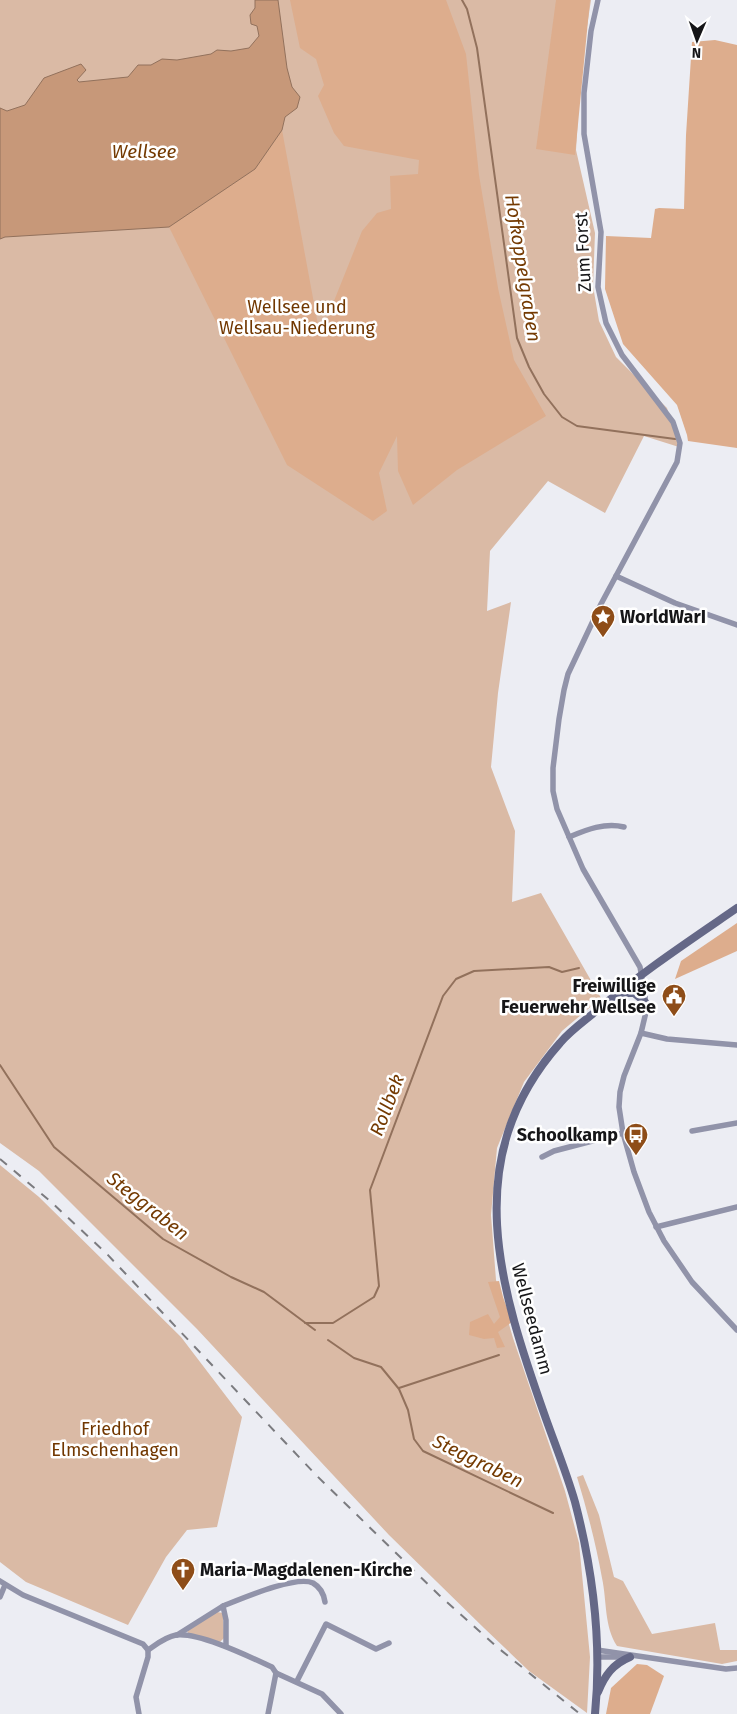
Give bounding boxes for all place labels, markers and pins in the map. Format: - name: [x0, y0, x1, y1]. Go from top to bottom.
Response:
- place icon: WorldWarI: [590, 604, 616, 638]
- place label: WorldWarI: [620, 606, 706, 628]
- place label: Freiwillige Feuerwehr Wellsee: [501, 975, 656, 1018]
- public building icon: Freiwillige Feuerwehr Wellsee: [661, 983, 687, 1017]
- bus stop icon: Schoolkamp: [623, 1122, 649, 1156]
- place label: Schoolkamp: [517, 1124, 618, 1146]
- church icon: Maria-Magdalenen-Kirche: [170, 1557, 196, 1591]
- place label: Maria-Magdalenen-Kirche: [200, 1559, 413, 1581]

